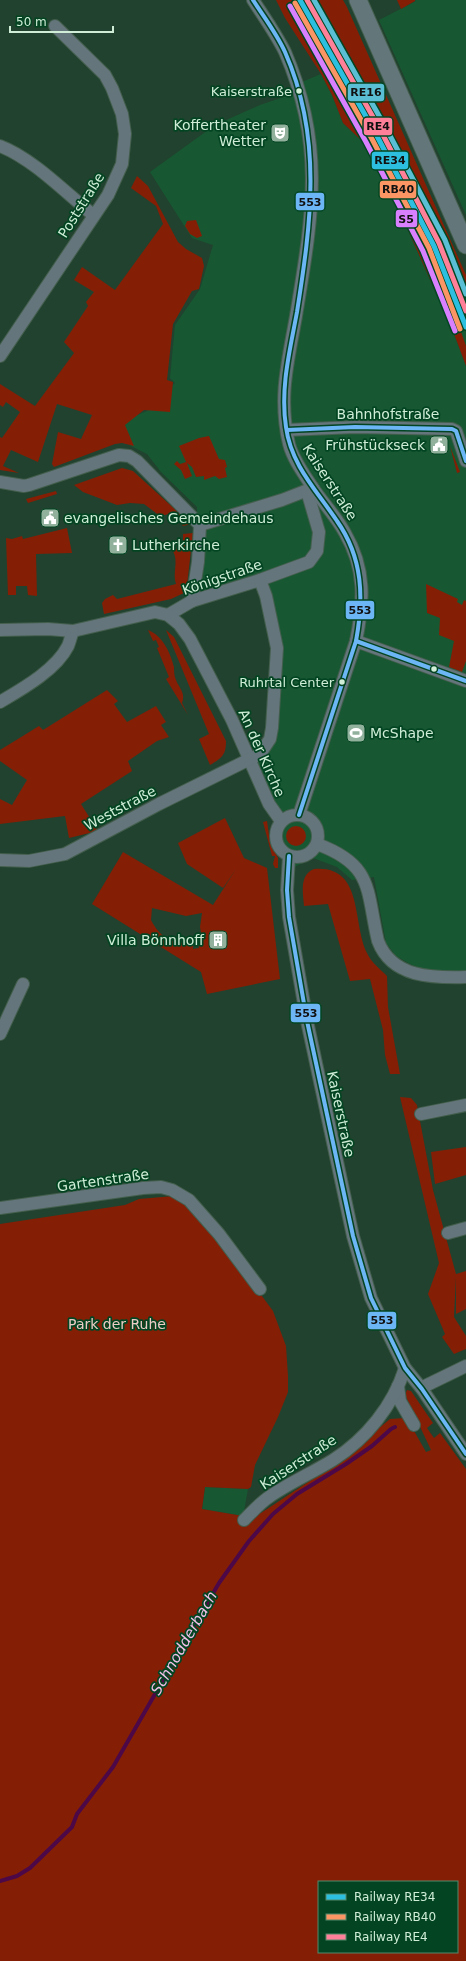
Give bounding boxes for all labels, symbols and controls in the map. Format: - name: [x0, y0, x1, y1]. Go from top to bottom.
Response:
- scale bar: [10, 8, 113, 34]
- text: 50 m: [16, 15, 47, 29]
- line badge: RE16: [347, 83, 385, 102]
- place label: Kaiserstraße: [211, 84, 292, 99]
- marker: Kaiserstraße: [294, 86, 304, 96]
- text: RE16: [350, 86, 382, 99]
- place label: Koffertheater Wetter: [174, 117, 266, 149]
- line badge: RE4: [363, 117, 393, 136]
- text: RE4: [366, 120, 390, 133]
- theatre icon: Koffertheater Wetter: [269, 122, 291, 144]
- line badge: RE34: [371, 151, 409, 170]
- text: RE34: [374, 154, 406, 167]
- street label: Poststraße: [55, 169, 107, 241]
- line badge: RB40: [379, 180, 417, 199]
- text: RB40: [382, 183, 414, 196]
- line badge: 553: [295, 192, 325, 211]
- text: 553: [299, 196, 321, 209]
- line badge: S5: [395, 209, 418, 228]
- text: S5: [398, 213, 414, 226]
- street label: Bahnhofstraße: [337, 406, 439, 422]
- public building icon: Frühstückseck: [428, 434, 450, 456]
- place label: Frühstückseck: [325, 437, 426, 453]
- street label: Kaiserstraße: [299, 441, 361, 523]
- public building icon: evangelisches Gemeindehaus: [39, 507, 61, 529]
- place label: evangelisches Gemeindehaus: [64, 510, 273, 526]
- church icon: Lutherkirche: [107, 534, 129, 556]
- place label: Lutherkirche: [132, 537, 220, 553]
- street label: Königstraße: [180, 556, 264, 598]
- line badge: 553: [345, 600, 375, 620]
- text: 553: [349, 604, 371, 617]
- unlabelled marker: [429, 664, 439, 674]
- place label: Ruhrtal Center: [239, 675, 335, 690]
- marker: Ruhrtal Center: [337, 677, 347, 687]
- street label: An der Kirche: [236, 707, 288, 799]
- sports icon: McShape: [345, 722, 367, 744]
- place label: McShape: [370, 725, 434, 741]
- street label: Weststraße: [81, 782, 159, 834]
- building icon: Villa Bönnhoff: [207, 929, 229, 951]
- place label: Villa Bönnhoff: [107, 932, 204, 948]
- line badge: 553: [290, 1003, 321, 1023]
- text: 553: [295, 1007, 317, 1020]
- street label: Kaiserstraße: [324, 1069, 358, 1159]
- street label: Gartenstraße: [56, 1166, 150, 1194]
- line badge: 553: [367, 1311, 397, 1330]
- text: 553: [371, 1314, 393, 1327]
- park label: Park der Ruhe: [68, 1316, 166, 1332]
- street label: Kaiserstraße: [257, 1431, 339, 1493]
- water label: Schnodderbach: [147, 1588, 221, 1698]
- legend: [318, 1881, 458, 1953]
- text: Railway RE34: [354, 1890, 435, 1904]
- text: Railway RB40: [354, 1910, 436, 1924]
- text: Railway RE4: [354, 1930, 428, 1944]

